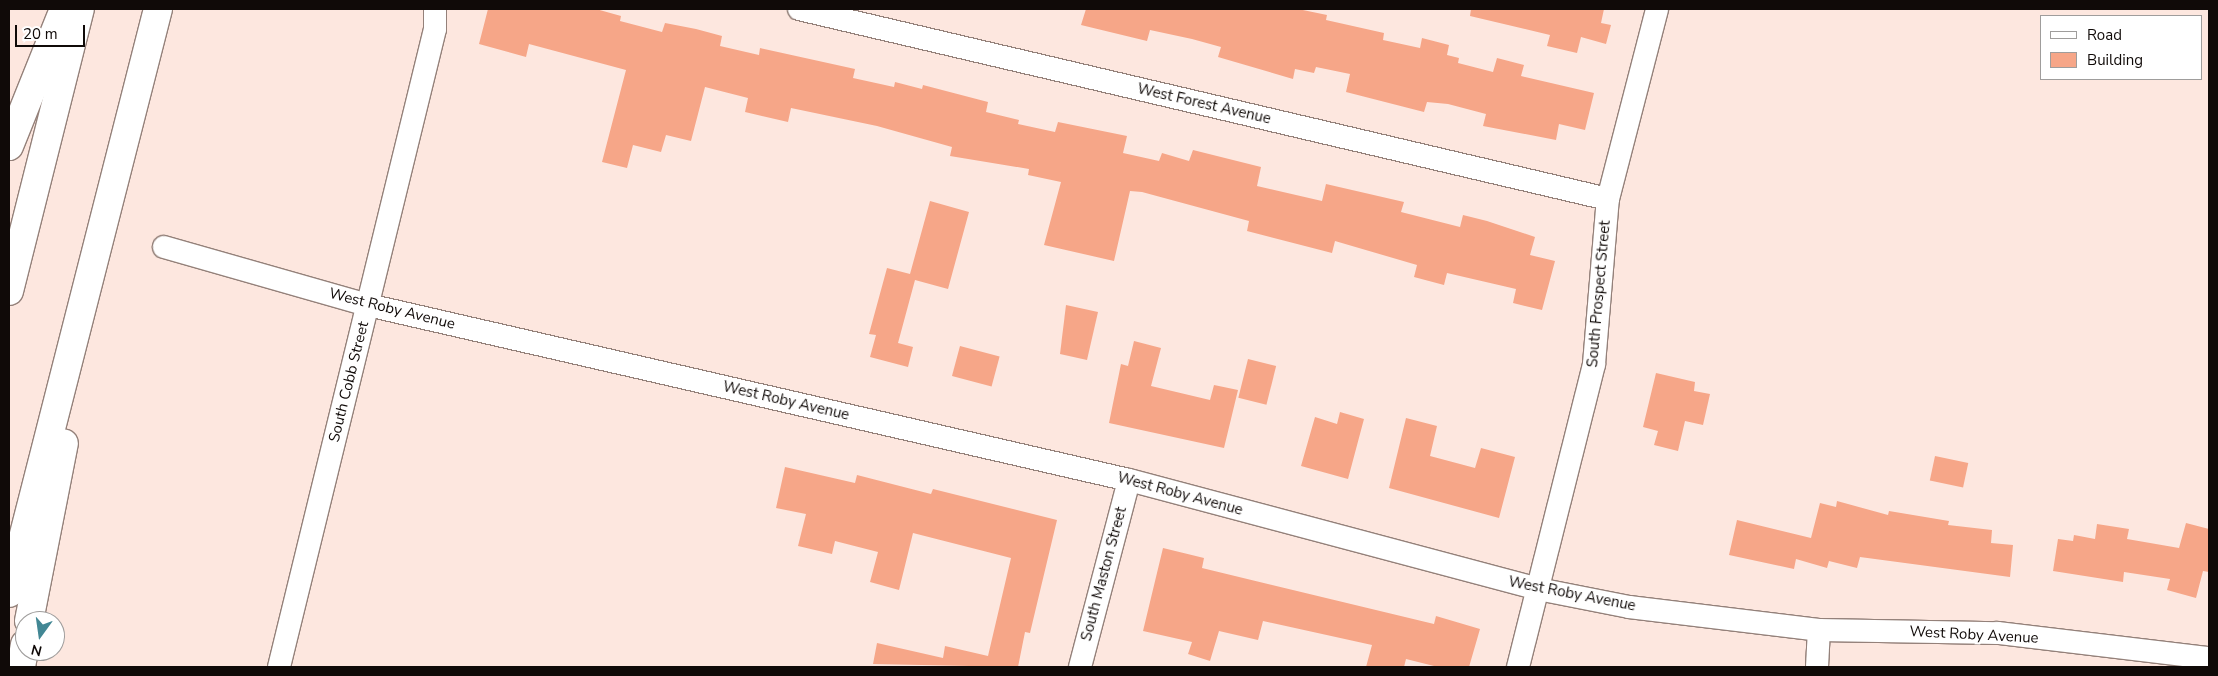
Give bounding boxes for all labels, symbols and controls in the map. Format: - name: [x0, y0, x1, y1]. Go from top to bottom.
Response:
- scale bar: [18, 15, 88, 47]
- legend: [2040, 15, 2203, 80]
- text: 20 m: [23, 24, 58, 44]
- text: Road: [2087, 25, 2122, 45]
- text: Building: [2087, 50, 2143, 70]
- street label: West Forest Avenue: [1135, 80, 1273, 128]
- street label: South Prospect Street: [1584, 220, 1614, 368]
- street label: West Roby Avenue: [327, 285, 457, 333]
- street label: South Cobb Street: [325, 320, 373, 444]
- street label: West Roby Avenue: [721, 378, 851, 424]
- street label: West Roby Avenue: [1115, 469, 1245, 519]
- street label: South Maston Street: [1077, 505, 1131, 643]
- street label: West Roby Avenue: [1507, 573, 1637, 615]
- north arrow: [15, 611, 65, 661]
- street label: West Roby Avenue: [1909, 623, 2039, 647]
- text: N: [29, 640, 44, 661]

